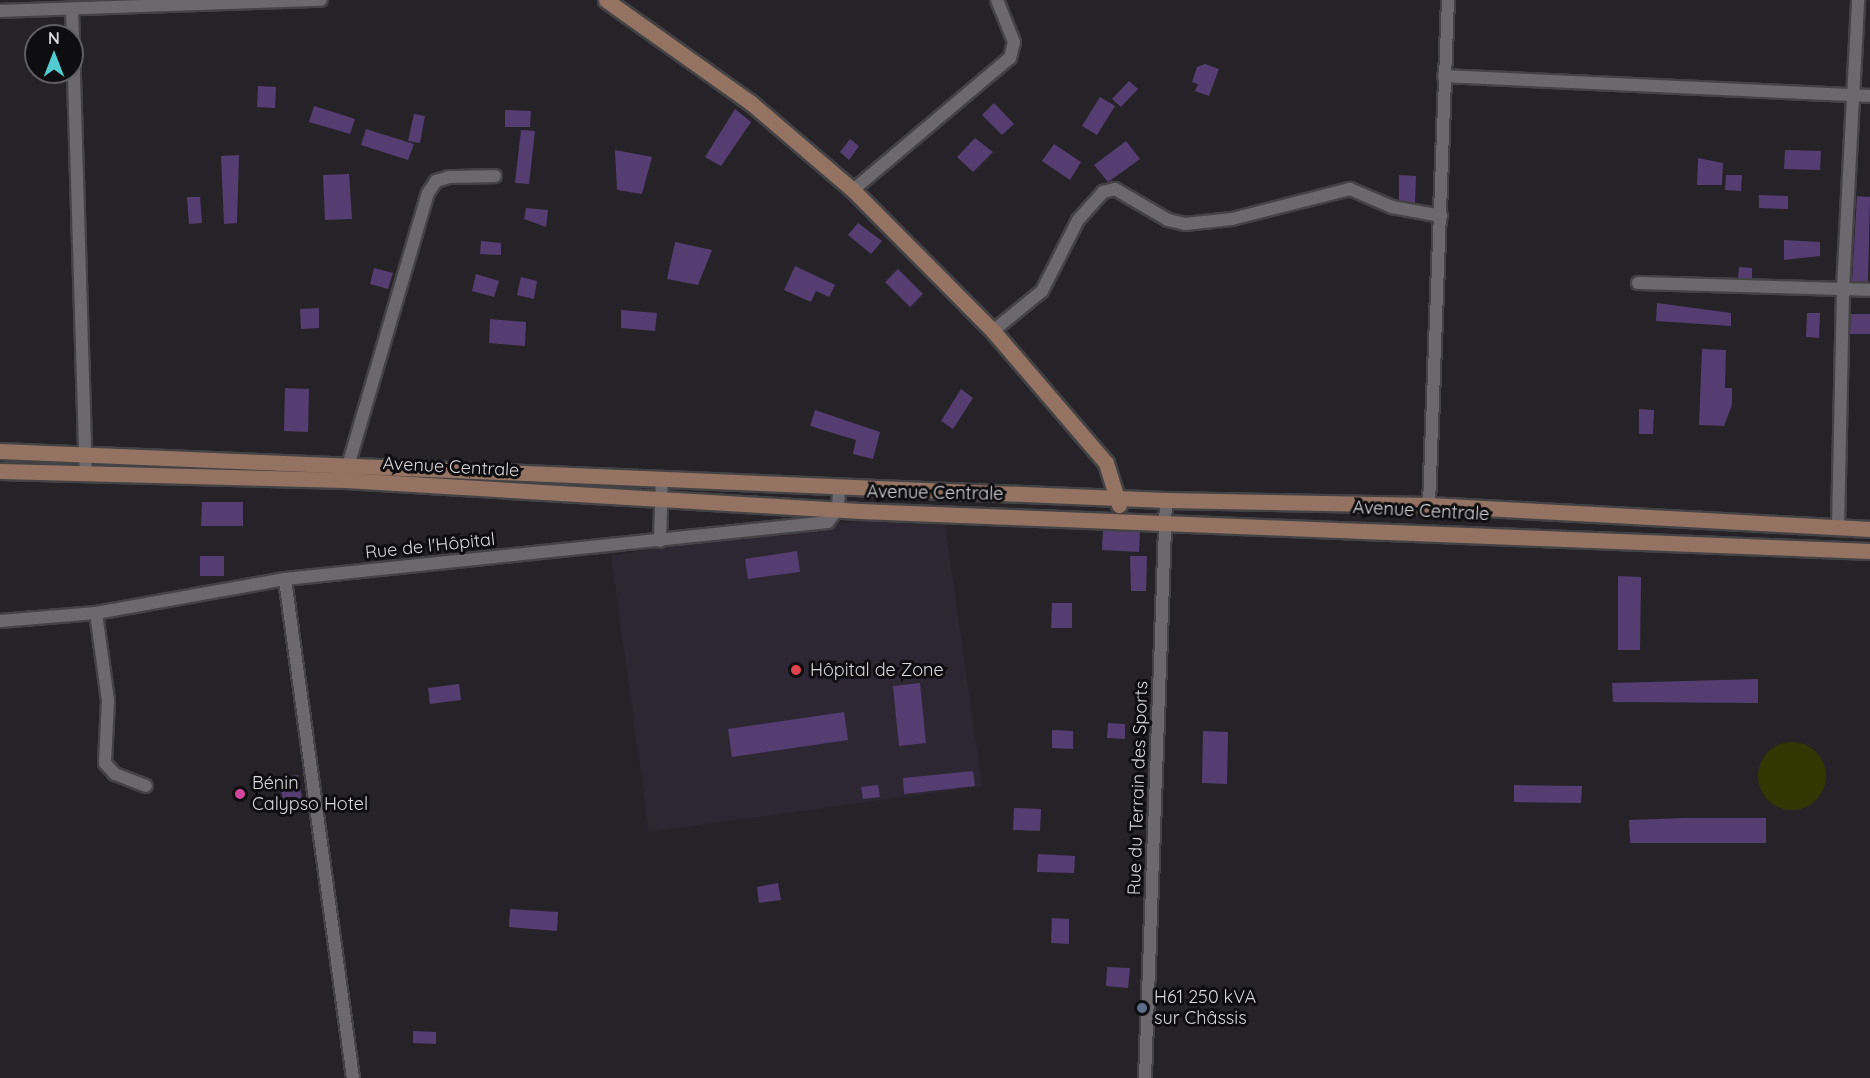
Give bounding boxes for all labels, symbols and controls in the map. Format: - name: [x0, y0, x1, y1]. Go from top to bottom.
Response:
- north arrow: [24, 24, 84, 84]
- text: N: [48, 28, 60, 48]
- street label: Avenue Centrale: [382, 453, 520, 481]
- street label: Avenue Centrale: [866, 481, 1004, 505]
- street label: Avenue Centrale: [1352, 497, 1490, 525]
- street label: Rue de l'Hôpital: [364, 528, 496, 564]
- place label: Hôpital de Zone: [810, 659, 944, 681]
- marker: Hôpital de Zone: [787, 661, 805, 679]
- street label: Rue du Terrain des Sports: [1123, 681, 1153, 895]
- place label: Bénin Calypso Hotel: [252, 773, 368, 816]
- marker: Bénin Calypso Hotel: [233, 787, 247, 801]
- place label: H61 250 kVA sur Châssis: [1154, 987, 1256, 1030]
- marker: H61 250 kVA sur Châssis: [1135, 1001, 1149, 1015]

